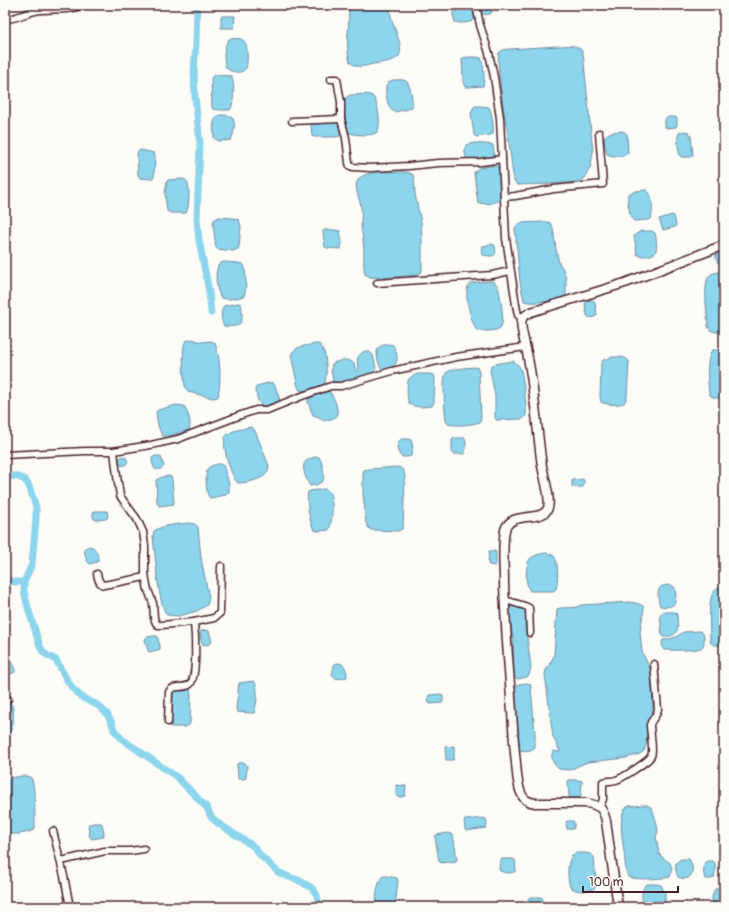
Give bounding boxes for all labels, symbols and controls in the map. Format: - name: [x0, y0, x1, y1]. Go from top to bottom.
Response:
- scale bar: [583, 868, 678, 894]
- text: 100 m: [589, 875, 624, 890]

